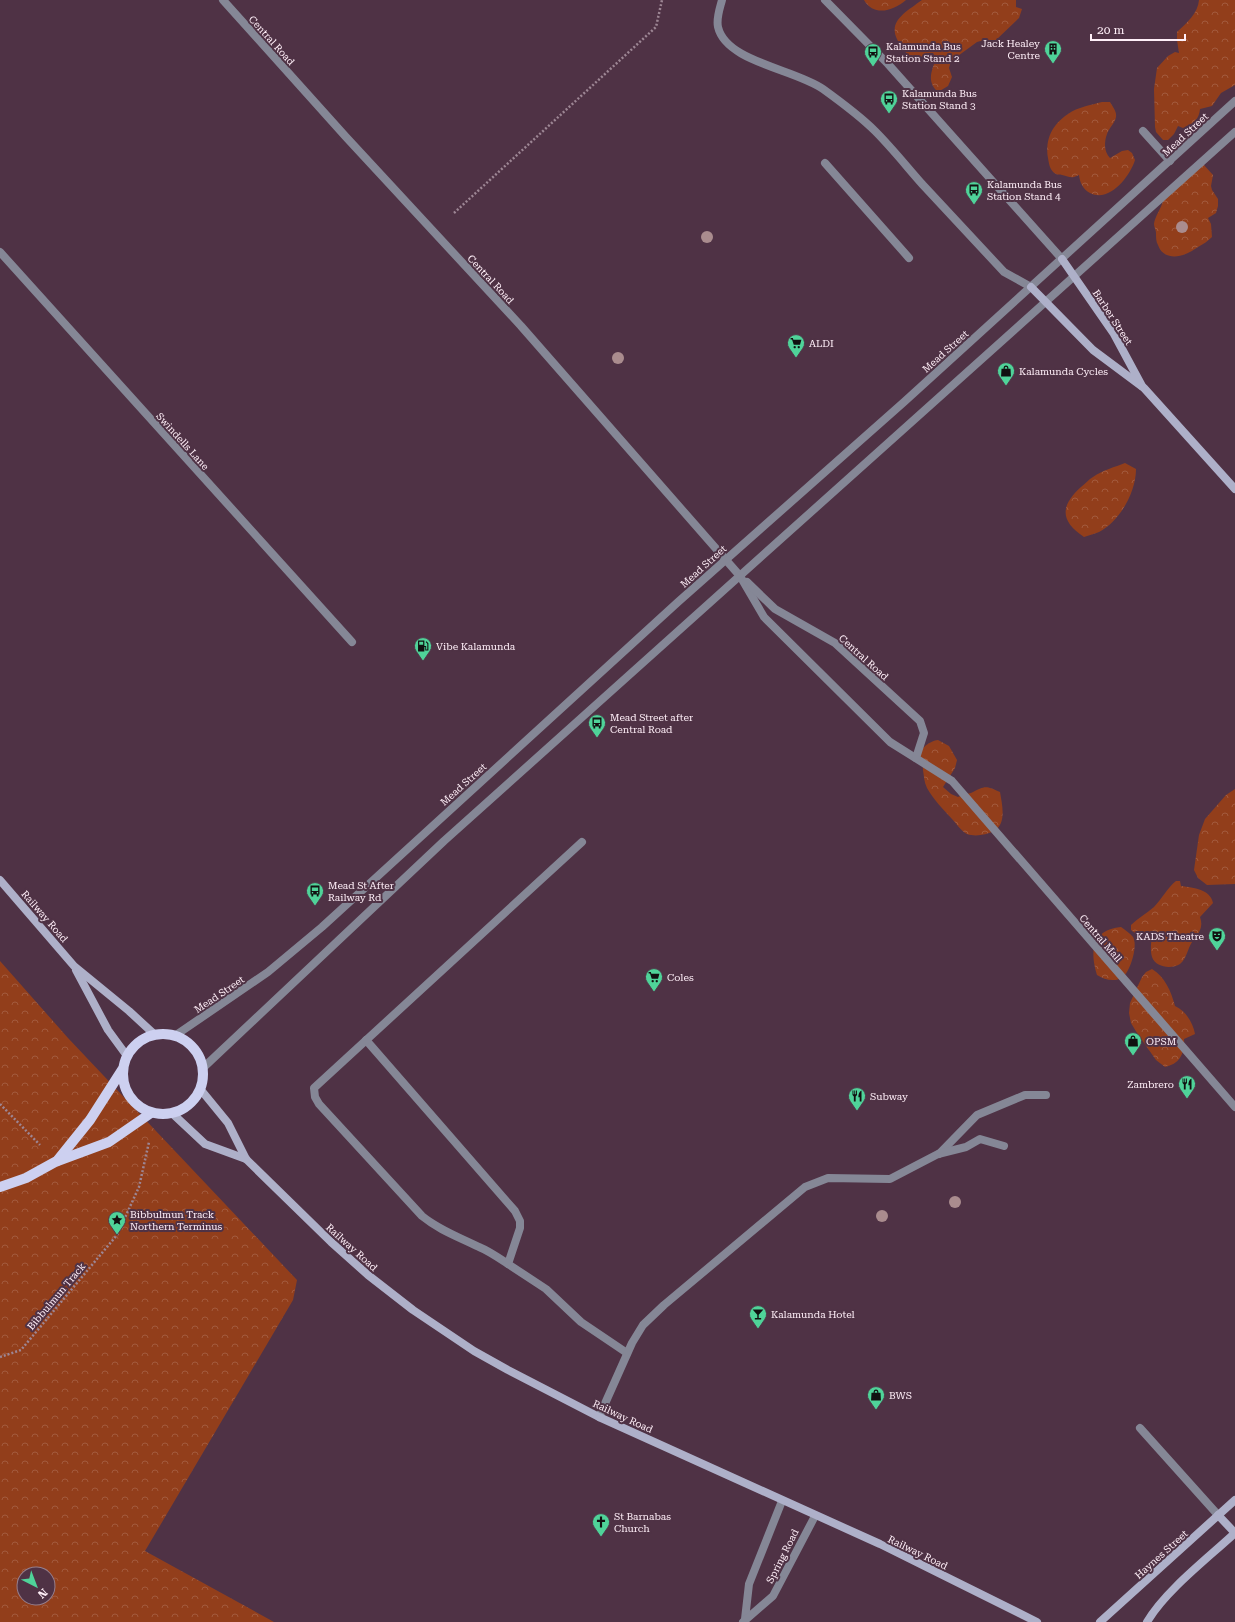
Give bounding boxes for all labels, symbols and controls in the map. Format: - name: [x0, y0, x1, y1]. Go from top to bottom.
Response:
- street label: Central Road: [247, 13, 297, 68]
- scale bar: [1091, 16, 1185, 42]
- text: 20 m: [1097, 23, 1124, 37]
- place label: Jack Healey Centre: [981, 38, 1041, 61]
- building icon: Jack Healey Centre: [1043, 39, 1063, 64]
- place label: Kalamunda Bus Station Stand 2: [886, 41, 961, 64]
- bus stop icon: Kalamunda Bus Station Stand 2: [863, 42, 883, 67]
- place label: Kalamunda Bus Station Stand 3: [902, 88, 977, 111]
- bus stop icon: Kalamunda Bus Station Stand 3: [879, 89, 899, 114]
- street label: Mead Street: [1160, 110, 1210, 158]
- place label: Kalamunda Bus Station Stand 4: [987, 179, 1062, 202]
- bus stop icon: Kalamunda Bus Station Stand 4: [964, 180, 984, 205]
- street label: Central Road: [465, 253, 516, 306]
- street label: Barber Street: [1091, 288, 1135, 347]
- street label: Mead Street: [920, 328, 971, 375]
- supermarket icon: ALDI: [786, 333, 806, 358]
- place label: ALDI: [809, 338, 834, 349]
- shop icon: Kalamunda Cycles: [996, 361, 1016, 386]
- place label: Kalamunda Cycles: [1019, 366, 1108, 377]
- street label: Swindells Lane: [154, 411, 211, 473]
- street label: Mead Street: [678, 543, 729, 590]
- street label: Central Road: [837, 632, 891, 683]
- fuel station icon: Vibe Kalamunda: [413, 636, 433, 661]
- place label: Vibe Kalamunda: [436, 641, 516, 652]
- place label: Mead Street after Central Road: [610, 712, 693, 735]
- bus stop icon: Mead Street after Central Road: [587, 713, 607, 738]
- street label: Mead Street: [438, 761, 489, 808]
- place label: Mead St After Railway Rd: [328, 880, 394, 903]
- bus stop icon: Mead St After Railway Rd: [305, 881, 325, 906]
- street label: Railway Road: [19, 888, 70, 945]
- street label: Central Mall: [1077, 912, 1124, 964]
- theatre icon: KADS Theatre: [1207, 926, 1227, 951]
- place label: KADS Theatre: [1136, 931, 1204, 942]
- supermarket icon: Coles: [644, 967, 664, 992]
- place label: Coles: [667, 972, 694, 983]
- street label: Mead Street: [192, 974, 247, 1015]
- shop icon: OPSM: [1123, 1031, 1143, 1056]
- place label: OPSM: [1146, 1036, 1177, 1047]
- restaurant icon: Zambrero: [1177, 1074, 1197, 1099]
- place label: Zambrero: [1127, 1079, 1174, 1090]
- restaurant icon: Subway: [847, 1086, 867, 1111]
- place label: Subway: [870, 1091, 908, 1102]
- place label: Bibbulmun Track Northern Terminus: [130, 1209, 223, 1232]
- place icon: Bibbulmun Track Northern Terminus: [107, 1210, 127, 1235]
- street label: Railway Road: [324, 1222, 380, 1274]
- street label: Bibbulmun Track: [25, 1260, 88, 1332]
- bar icon: Kalamunda Hotel: [748, 1304, 768, 1329]
- place label: Kalamunda Hotel: [771, 1309, 855, 1320]
- shop icon: BWS: [866, 1385, 886, 1410]
- place label: BWS: [889, 1390, 912, 1401]
- street label: Railway Road: [591, 1398, 655, 1435]
- place label: St Barnabas Church: [614, 1511, 671, 1534]
- church icon: St Barnabas Church: [591, 1512, 611, 1537]
- street label: Spring Road: [764, 1527, 801, 1585]
- street label: Haynes Street: [1133, 1528, 1190, 1581]
- street label: Railway Road: [886, 1533, 950, 1572]
- north arrow: [16, 1566, 56, 1606]
- text: N: [34, 1585, 50, 1601]

